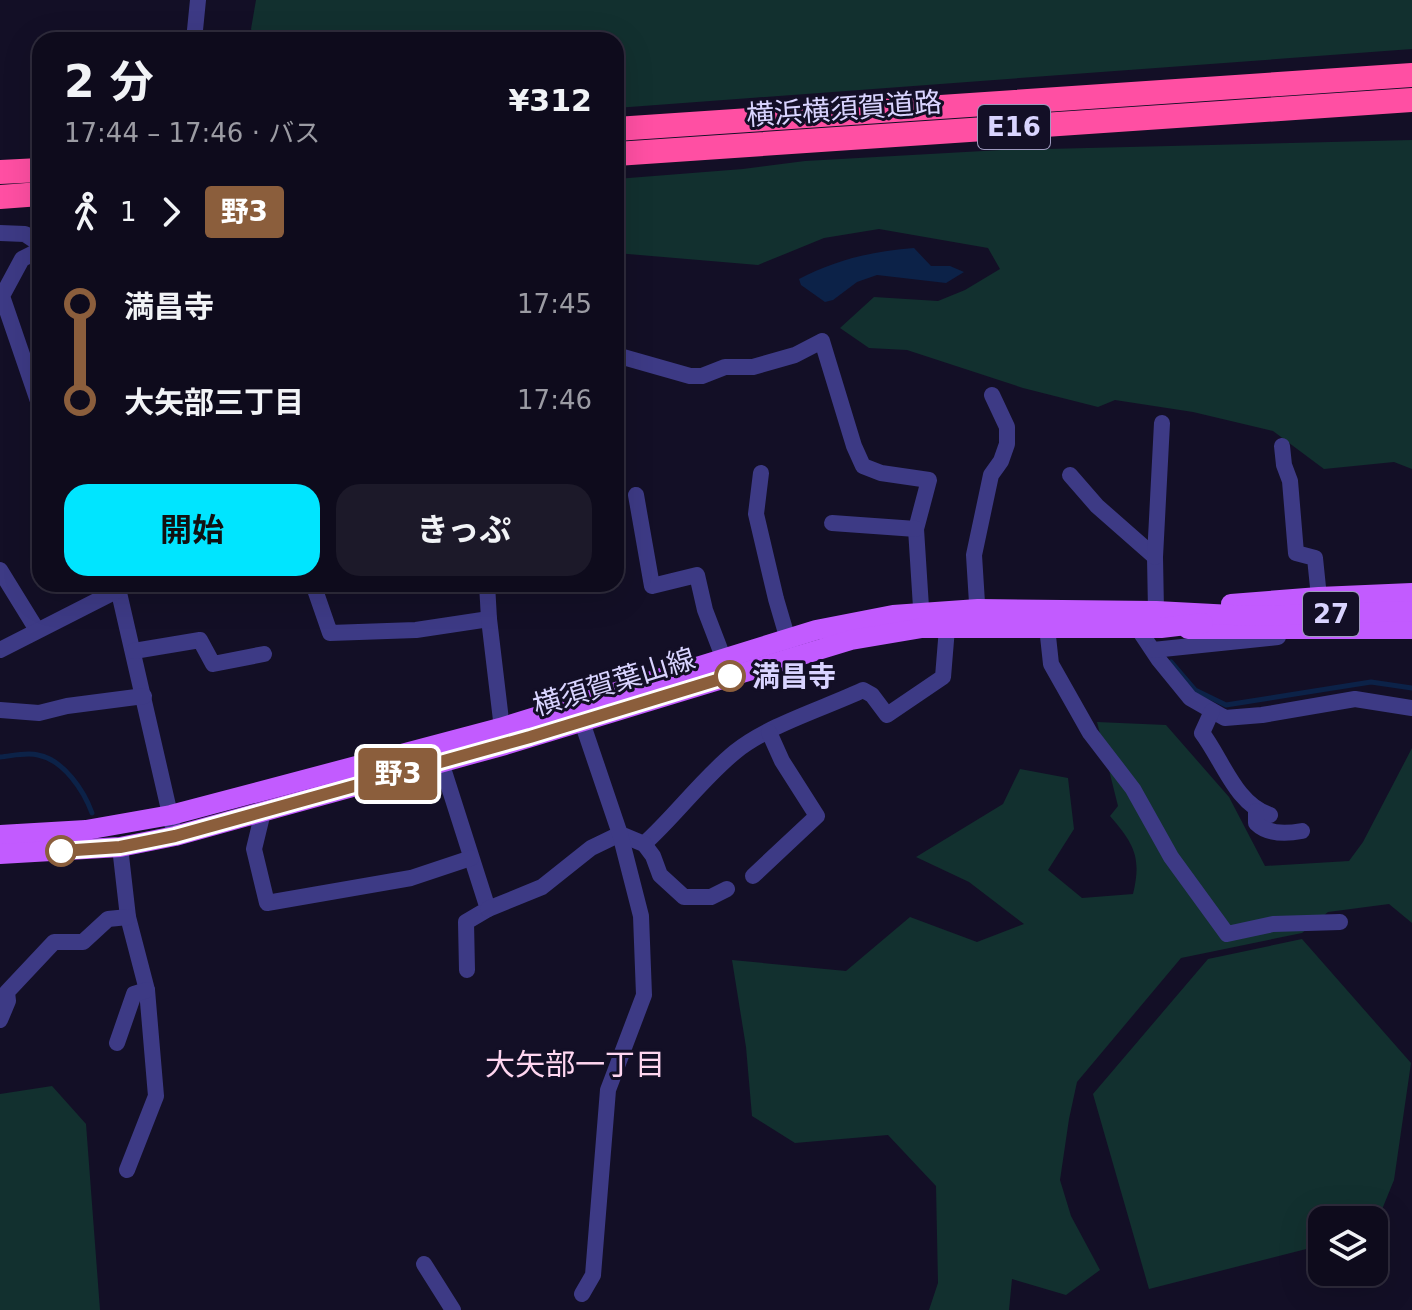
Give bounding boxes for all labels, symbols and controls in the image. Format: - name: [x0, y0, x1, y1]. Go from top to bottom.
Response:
- text: 2 分: [64, 56, 154, 107]
- text: ¥312: [509, 83, 592, 118]
- street label: 横浜横須賀道路: [745, 86, 943, 132]
- road number: E16: [978, 105, 1050, 149]
- text: 17:44 – 17:46 · バス: [64, 118, 320, 148]
- icon: walk: [64, 190, 108, 234]
- icon: forward: [149, 190, 193, 234]
- text: 野3: [221, 195, 268, 228]
- text: 1: [120, 197, 137, 227]
- text: 満昌寺: [124, 289, 214, 324]
- text: 17:45: [517, 289, 592, 319]
- text: 大矢部三丁目: [124, 385, 304, 420]
- text: 17:46: [517, 385, 592, 415]
- button: 開始: [64, 484, 320, 576]
- button: きっぷ: [336, 484, 592, 576]
- road number: 27: [1303, 592, 1359, 636]
- street label: 横須賀葉山線: [529, 642, 699, 722]
- place label: 満昌寺: [752, 660, 836, 693]
- marker: 満昌寺: [715, 661, 745, 691]
- line badge: 野3: [362, 748, 434, 800]
- text: 野3: [374, 757, 422, 790]
- unlabelled marker: [46, 836, 76, 866]
- district label: 大矢部一丁目: [485, 1047, 665, 1082]
- map controls: [1308, 1206, 1388, 1286]
- button: layers: [1308, 1206, 1388, 1286]

